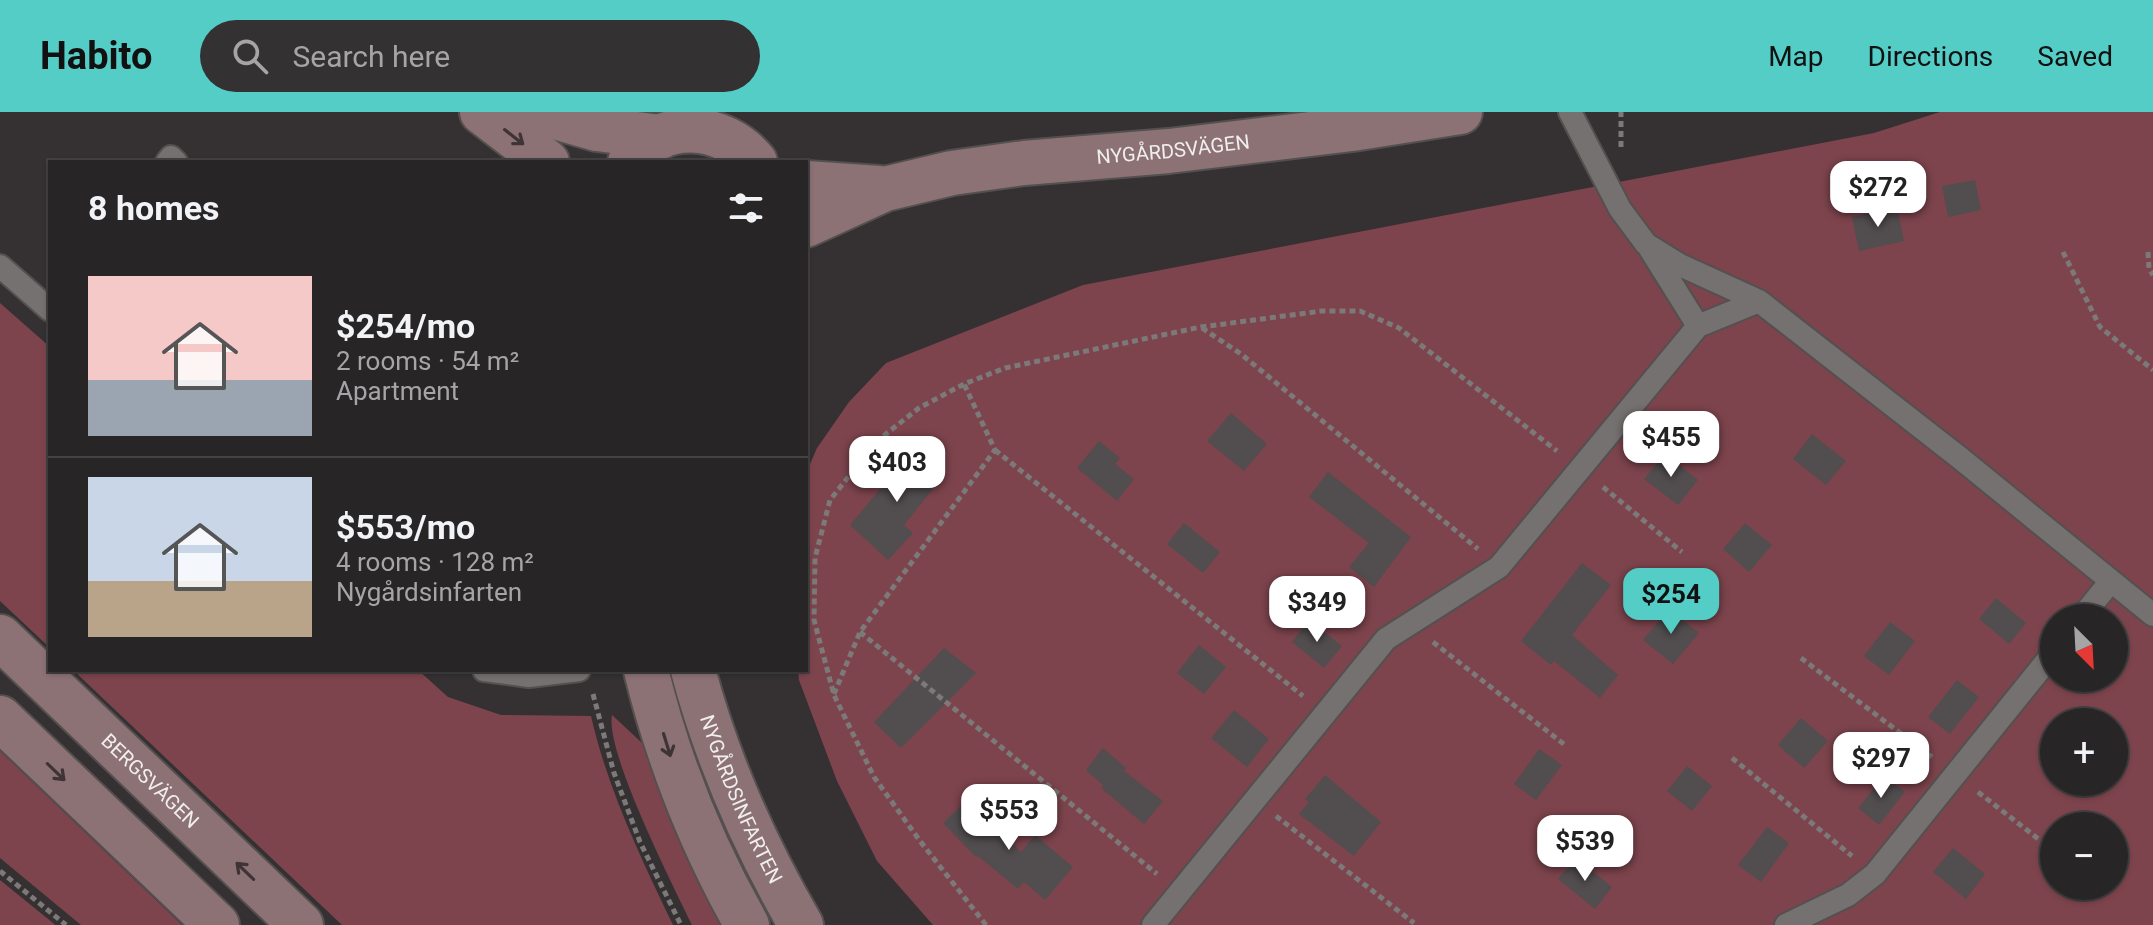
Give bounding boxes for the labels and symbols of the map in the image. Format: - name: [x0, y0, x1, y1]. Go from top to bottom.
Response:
- one-way arrow: [503, 128, 524, 146]
- street label: NYGÅRDSVÄGEN: [1095, 129, 1251, 169]
- pin: $272: [1831, 161, 1925, 229]
- pin: $455: [1624, 411, 1718, 479]
- pin: $403: [850, 436, 944, 504]
- pin: $254: [1624, 568, 1718, 636]
- pin: $349: [1270, 576, 1364, 644]
- north arrow: [2040, 604, 2128, 692]
- street label: NYGÅRDSINFARTEN: [695, 712, 788, 887]
- street label: BERGSVÄGEN: [97, 729, 204, 833]
- pin: $297: [1834, 732, 1928, 800]
- one-way arrow: [660, 733, 675, 758]
- one-way arrow: [46, 762, 66, 781]
- pin: $553: [962, 784, 1056, 852]
- pin: $539: [1538, 815, 1632, 883]
- one-way arrow: [235, 862, 255, 881]

